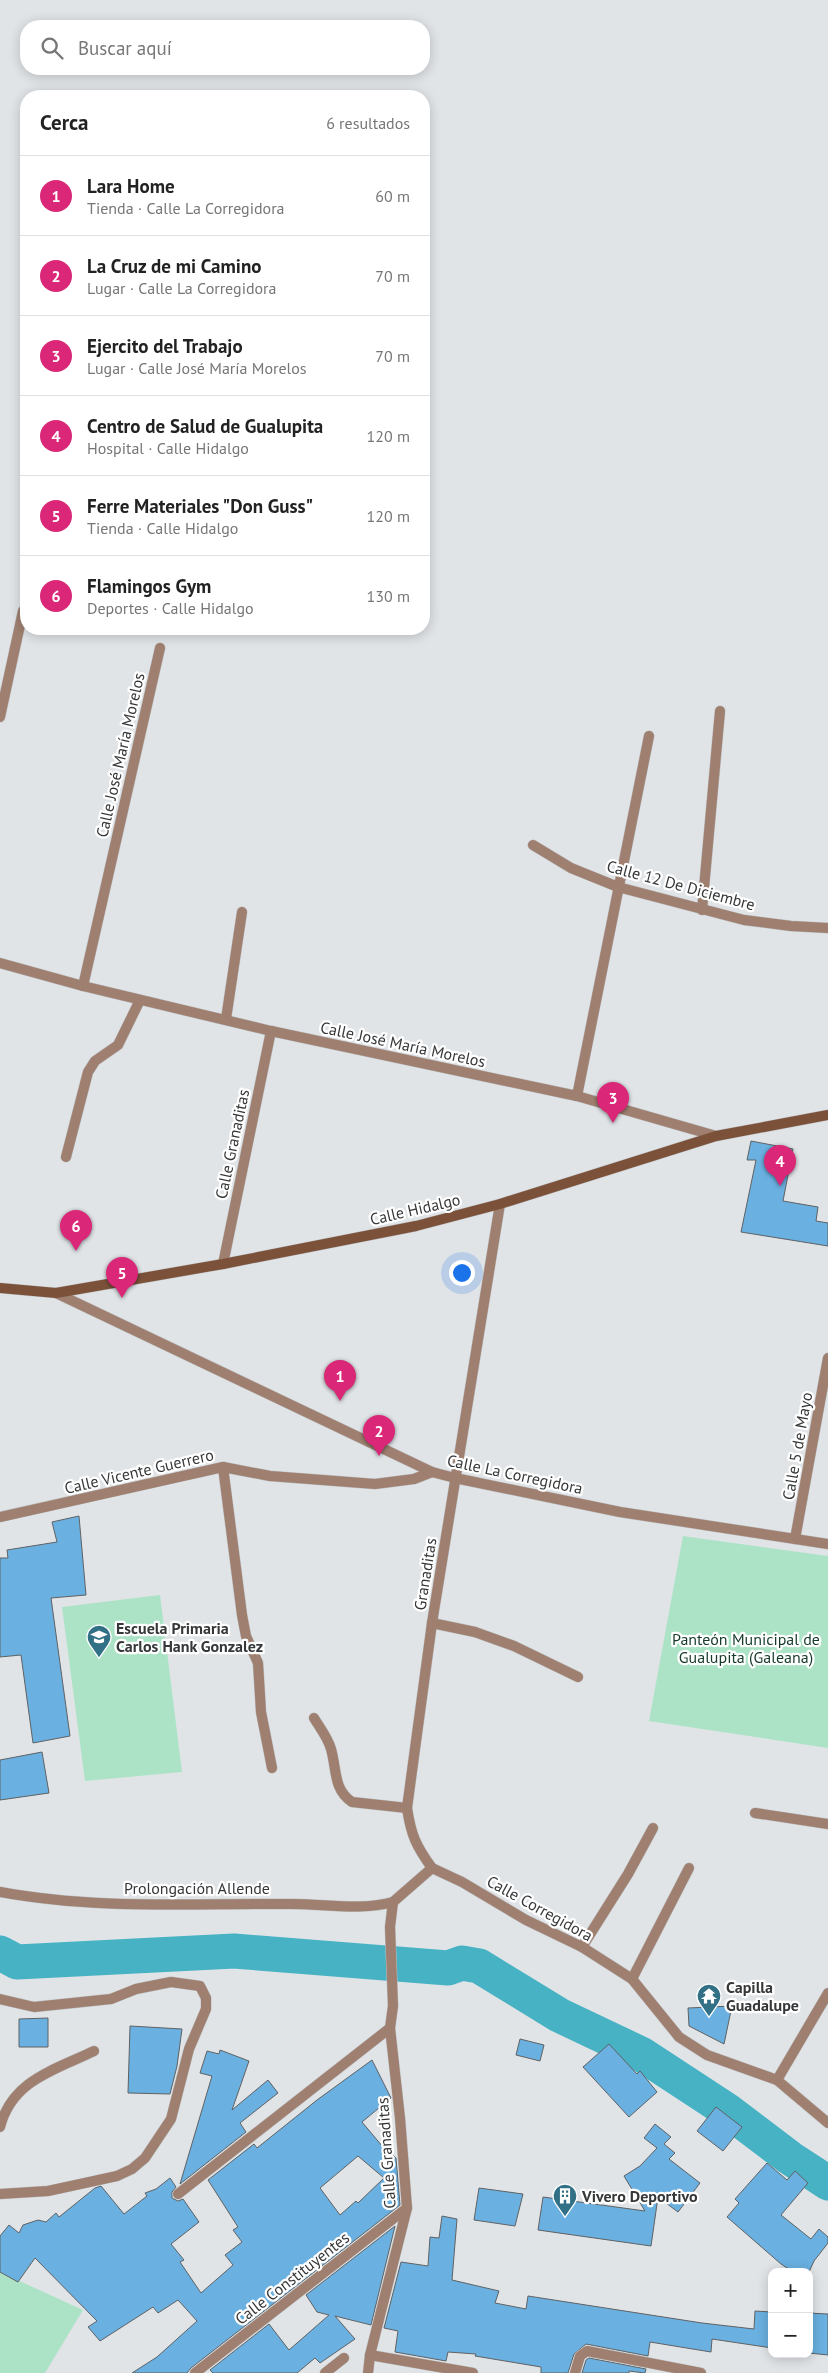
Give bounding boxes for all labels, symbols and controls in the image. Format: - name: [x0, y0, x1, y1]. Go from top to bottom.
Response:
- search box: [20, 20, 430, 75]
- icon: search: [38, 34, 66, 62]
- text: Buscar aquí: [78, 36, 172, 60]
- text: Cerca: [40, 109, 89, 136]
- text: 6 resultados: [326, 113, 410, 133]
- text: Lara Home: [87, 174, 175, 198]
- text: 1: [51, 186, 61, 206]
- text: 60 m: [375, 186, 410, 206]
- text: Tienda · Calle La Corregidora: [87, 198, 285, 218]
- text: La Cruz de mi Camino: [87, 254, 261, 278]
- text: 2: [51, 266, 61, 286]
- text: 70 m: [375, 266, 410, 286]
- text: Lugar · Calle La Corregidora: [87, 278, 277, 298]
- text: Ejercito del Trabajo: [87, 334, 243, 358]
- text: 3: [51, 346, 61, 366]
- text: 70 m: [375, 346, 410, 366]
- text: Lugar · Calle José María Morelos: [87, 358, 307, 378]
- text: Centro de Salud de Gualupita: [87, 414, 323, 438]
- text: 4: [51, 426, 61, 446]
- text: 120 m: [367, 426, 410, 446]
- text: Hospital · Calle Hidalgo: [87, 438, 249, 458]
- text: Ferre Materiales "Don Guss": [87, 494, 313, 518]
- text: 5: [51, 506, 61, 526]
- text: 120 m: [367, 506, 410, 526]
- text: Tienda · Calle Hidalgo: [87, 518, 238, 538]
- text: Flamingos Gym: [87, 574, 211, 598]
- text: 6: [51, 586, 61, 606]
- text: 130 m: [367, 586, 410, 606]
- text: Deportes · Calle Hidalgo: [87, 598, 254, 618]
- street label: Calle José María Morelos: [91, 671, 149, 839]
- street label: Calle 12 De Diciembre: [605, 856, 757, 914]
- street label: Calle José María Morelos: [319, 1017, 488, 1071]
- pin: 3: [597, 1082, 629, 1123]
- street label: Calle Granaditas: [211, 1087, 253, 1201]
- pin: 4: [764, 1145, 796, 1186]
- street label: Calle Hidalgo: [368, 1189, 462, 1229]
- pin: 6: [60, 1210, 92, 1251]
- pin: 5: [106, 1257, 138, 1298]
- your location: [449, 1260, 475, 1286]
- pin: 1: [324, 1360, 356, 1401]
- street label: Calle 5 de Mayo: [778, 1391, 816, 1501]
- pin: 2: [363, 1415, 395, 1456]
- street label: Calle Vicente Guerrero: [63, 1444, 215, 1498]
- street label: Calle La Corregidora: [445, 1450, 585, 1498]
- street label: Granaditas: [409, 1536, 441, 1612]
- place label: Escuela Primaria Carlos Hank Gonzalez: [116, 1618, 263, 1656]
- school or university icon: Escuela Primaria Carlos Hank Gonzalez: [86, 1624, 112, 1658]
- park label: Panteón Municipal de Gualupita (Galeana): [672, 1629, 820, 1667]
- street label: Calle Corregidora: [484, 1871, 596, 1945]
- street label: Prolongación Allende: [124, 1878, 270, 1898]
- place label: Capilla Guadalupe: [726, 1977, 799, 2015]
- temple icon: Capilla Guadalupe: [696, 1983, 722, 2017]
- street label: Calle Granaditas: [372, 2096, 400, 2209]
- building icon: Vivero Deportivo: [552, 2183, 578, 2217]
- place label: Vivero Deportivo: [581, 2186, 698, 2206]
- street label: Calle Constituyentes: [231, 2227, 353, 2329]
- map controls: [768, 2268, 813, 2358]
- button: +: [768, 2268, 813, 2313]
- button: −: [768, 2313, 813, 2358]

